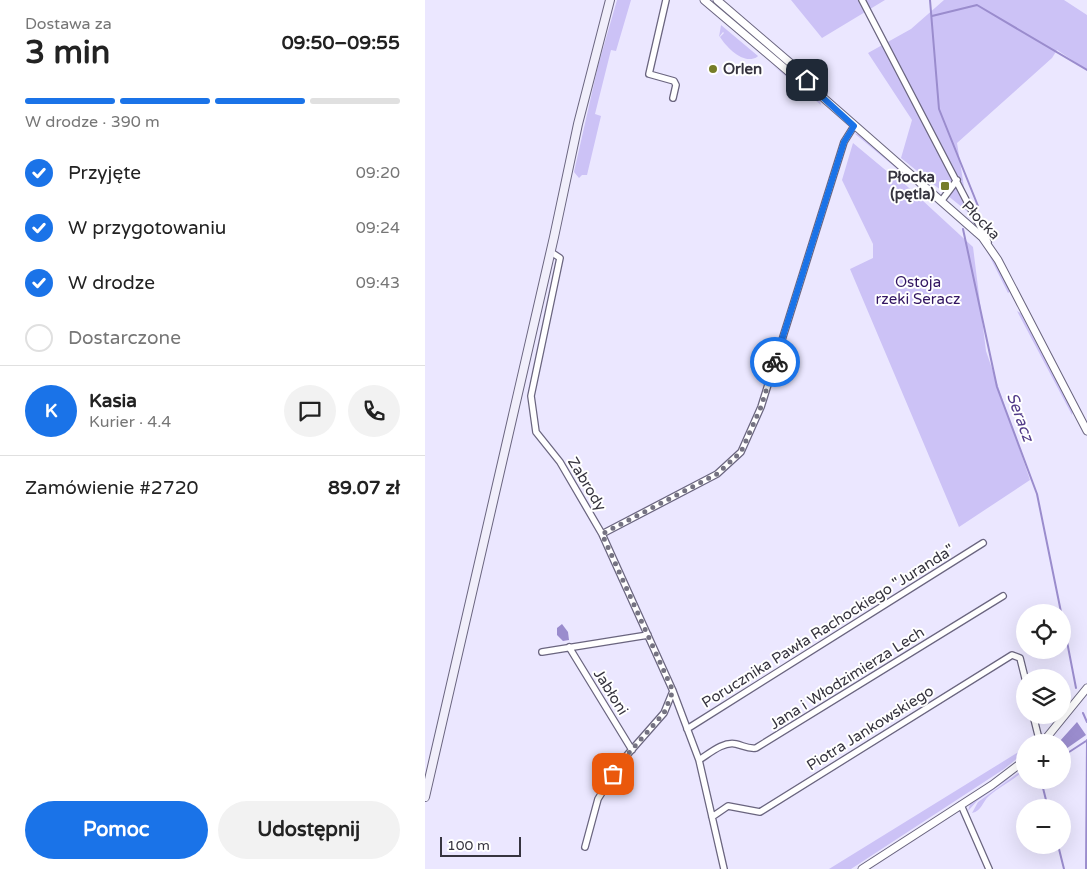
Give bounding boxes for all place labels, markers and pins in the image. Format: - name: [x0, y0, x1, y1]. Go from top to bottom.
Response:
- pin: [786, 59, 828, 101]
- place label: Orlen: [723, 60, 762, 78]
- marker: Orlen: [707, 63, 719, 75]
- place label: Płocka (pętla): [887, 168, 935, 204]
- marker: Płocka (pętla): [939, 180, 951, 192]
- pin: [592, 753, 634, 795]

